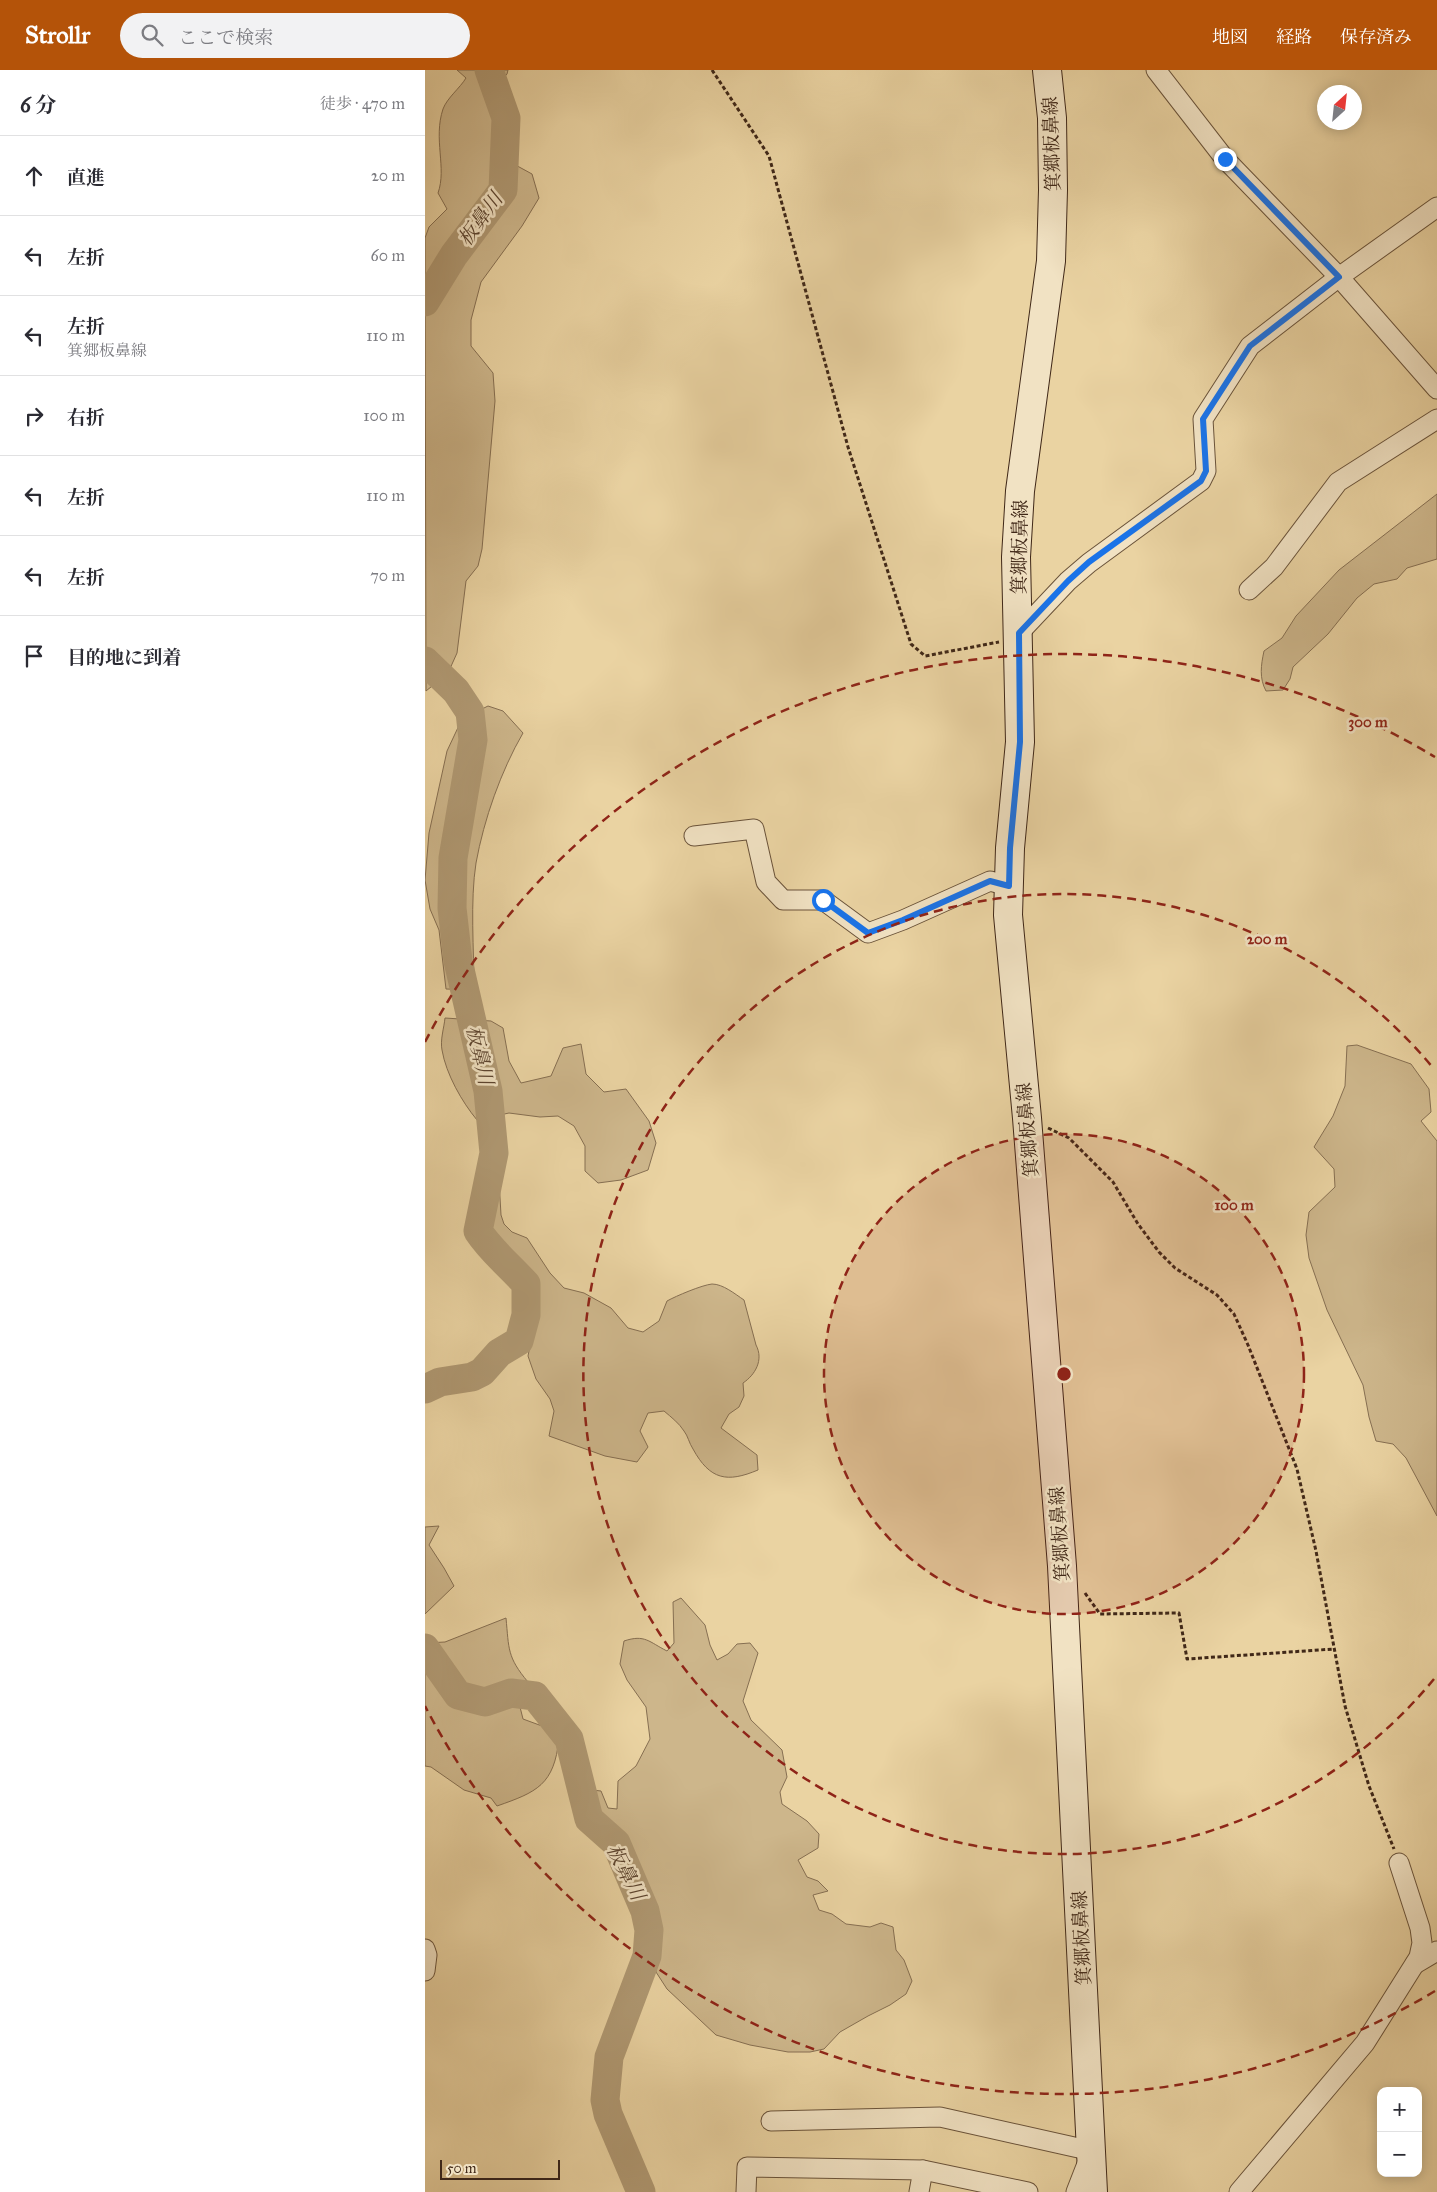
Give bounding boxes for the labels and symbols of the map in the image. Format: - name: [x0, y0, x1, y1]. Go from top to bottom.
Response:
- north arrow: [1317, 85, 1362, 130]
- street label: 箕郷板鼻線: [1038, 96, 1065, 192]
- route end: [1214, 148, 1237, 171]
- water label: 板鼻川: [453, 186, 509, 250]
- street label: 箕郷板鼻線: [1007, 499, 1032, 595]
- text: 300 m: [1348, 713, 1388, 732]
- route start: [812, 889, 835, 912]
- text: 200 m: [1247, 930, 1288, 948]
- water label: 板鼻川: [462, 1023, 499, 1089]
- street label: 箕郷板鼻線: [1012, 1082, 1043, 1178]
- text: 100 m: [1214, 1196, 1254, 1214]
- centre of rings: [1055, 1365, 1073, 1383]
- street label: 箕郷板鼻線: [1045, 1486, 1074, 1582]
- water label: 板鼻川: [602, 1840, 651, 1906]
- street label: 箕郷板鼻線: [1068, 1890, 1095, 1986]
- scale bar: [440, 2157, 560, 2180]

